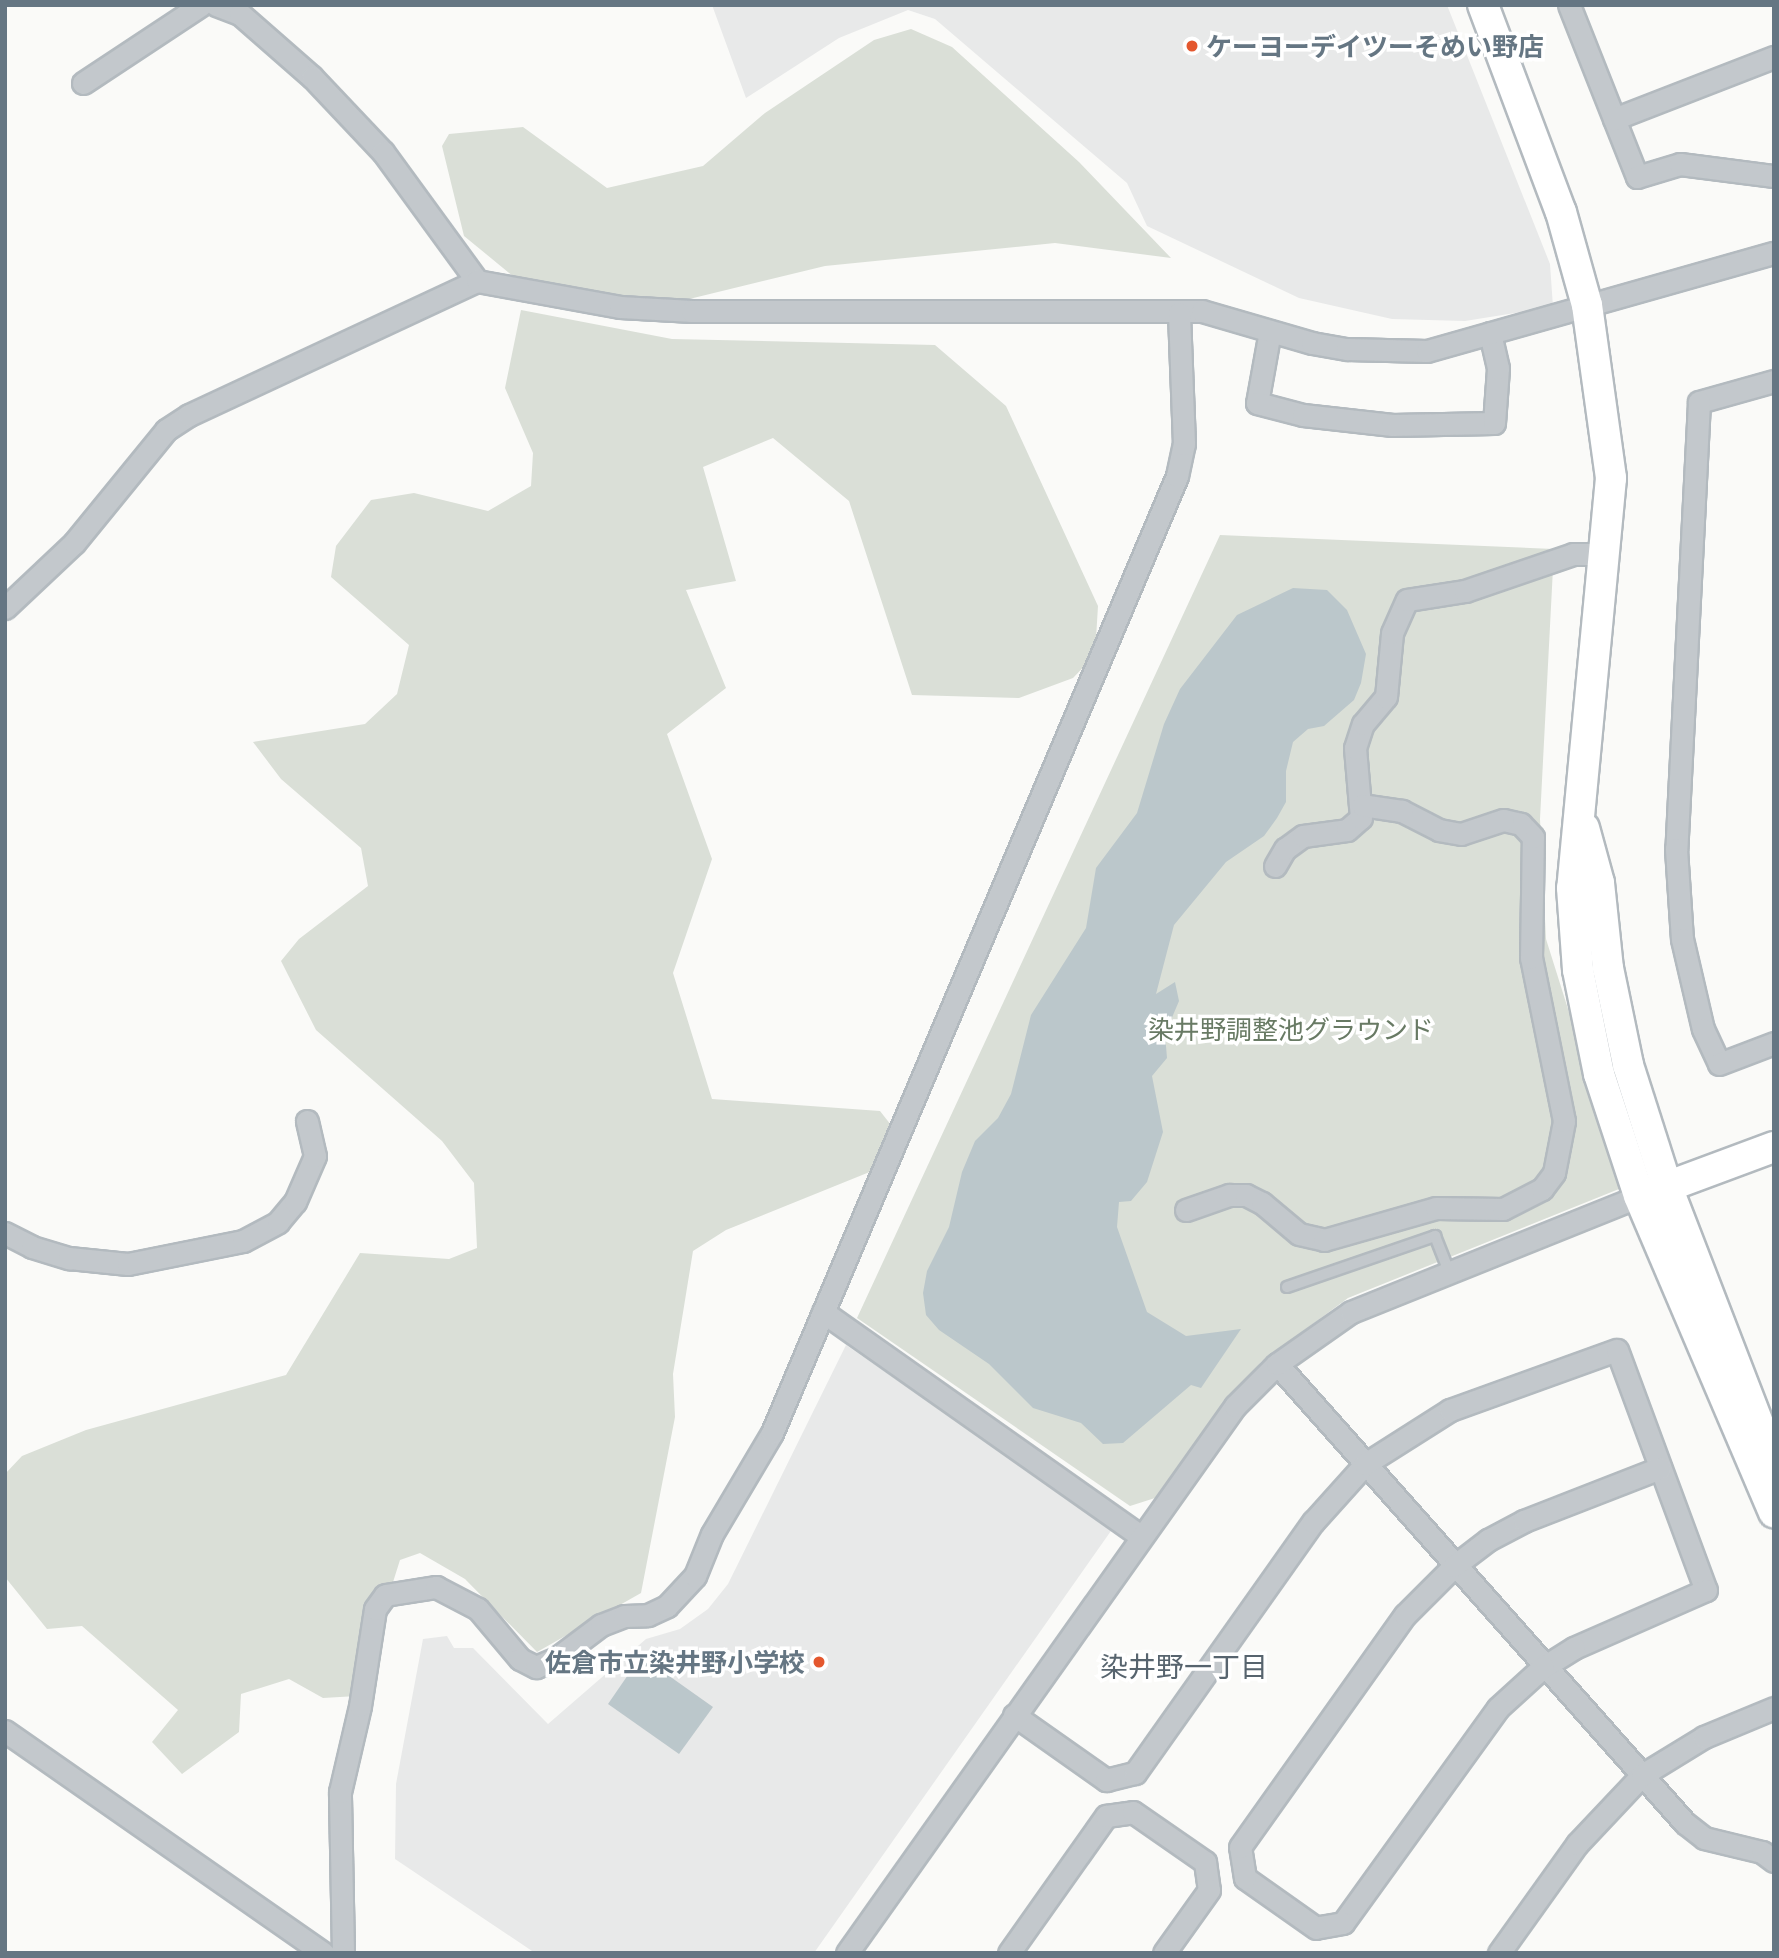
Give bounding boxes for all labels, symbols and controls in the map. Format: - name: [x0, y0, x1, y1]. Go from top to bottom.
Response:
- place label: ケーヨーデイツーそめい野店: [1206, 30, 1544, 62]
- marker: ケーヨーデイツーそめい野店: [1184, 38, 1200, 54]
- park label: 染井野調整池グラウンド: [1148, 1013, 1434, 1045]
- place label: 佐倉市立染井野小学校: [545, 1646, 805, 1678]
- district label: 染井野一丁目: [1100, 1649, 1268, 1683]
- marker: 佐倉市立染井野小学校: [811, 1654, 827, 1670]

